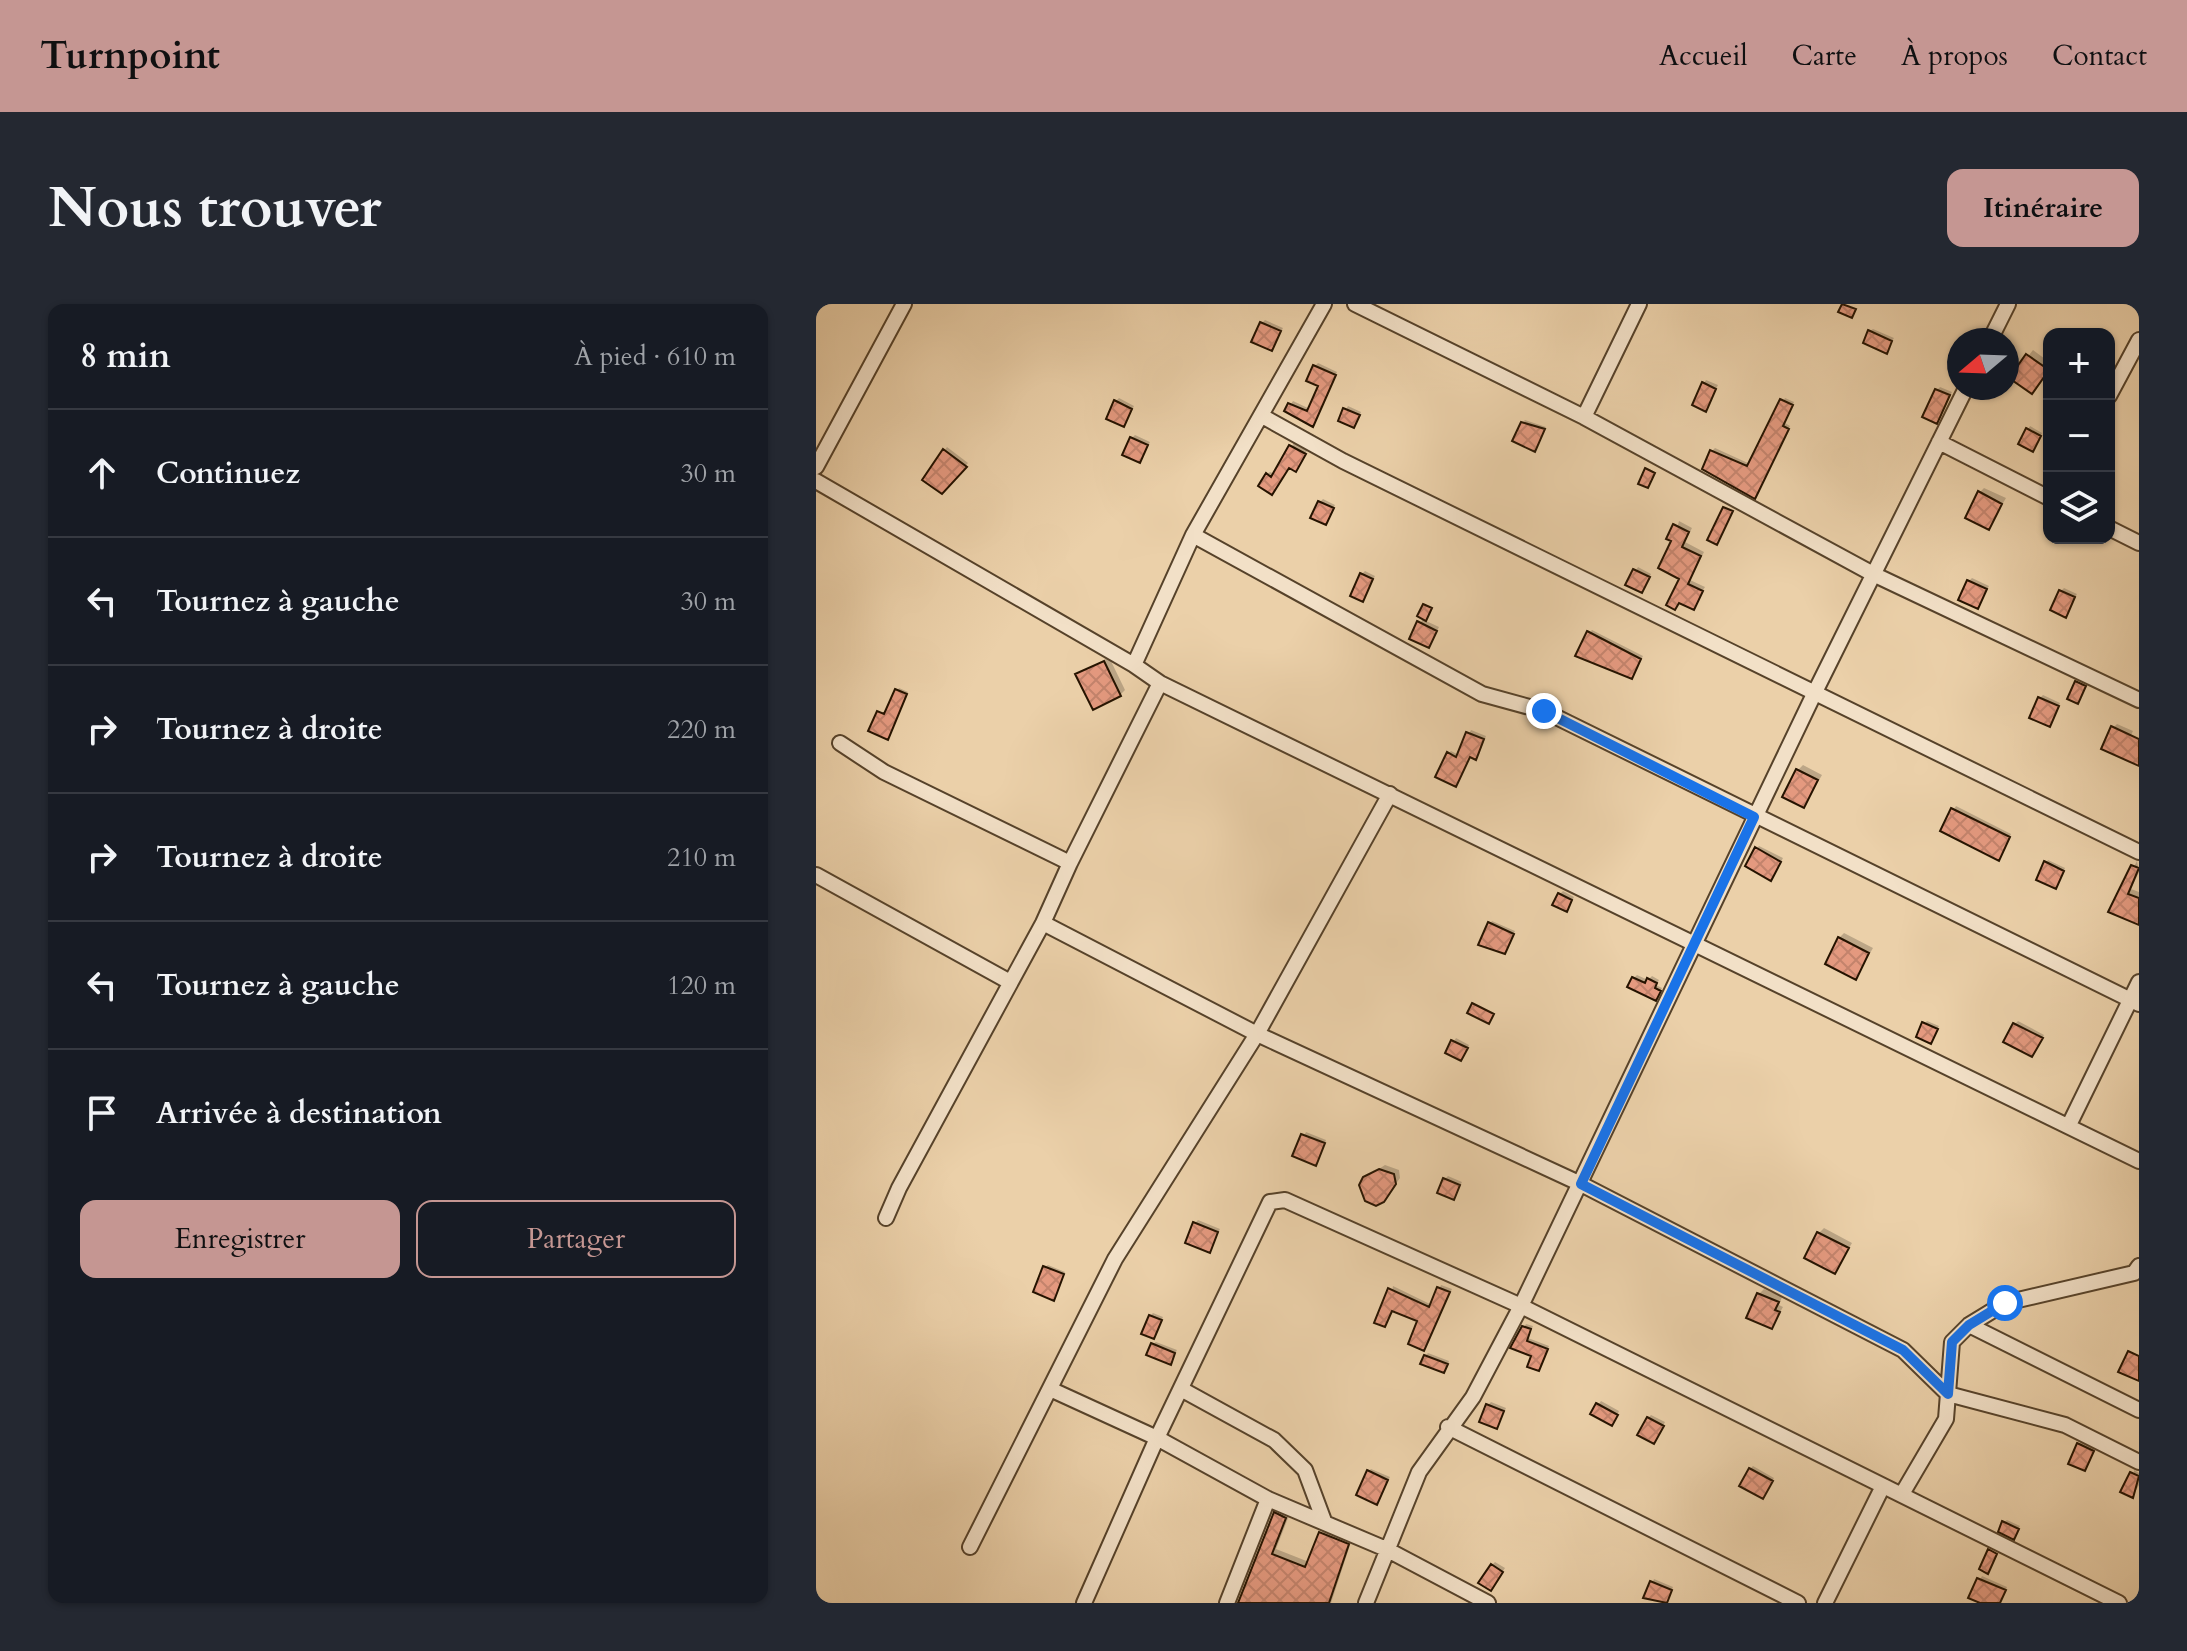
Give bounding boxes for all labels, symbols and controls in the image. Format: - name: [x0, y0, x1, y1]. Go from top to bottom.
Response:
- text: Turnpoint: [40, 30, 220, 82]
- text: Accueil: [1659, 37, 1748, 75]
- text: Carte: [1792, 37, 1857, 75]
- text: À propos: [1901, 37, 2008, 75]
- text: Contact: [2052, 37, 2147, 75]
- button: Itinéraire: [1947, 169, 2139, 247]
- text: Nous trouver: [48, 171, 381, 246]
- north arrow: [1947, 328, 2019, 400]
- map controls: [2043, 328, 2115, 544]
- button: +: [2043, 328, 2115, 400]
- text: 8 min: [80, 333, 171, 379]
- text: À pied · 610 m: [574, 339, 736, 374]
- button: −: [2043, 400, 2115, 472]
- icon: ahead: [80, 451, 124, 495]
- text: Continuez: [156, 453, 300, 494]
- text: 30 m: [680, 456, 736, 491]
- button: layers: [2043, 472, 2115, 544]
- icon: left: [80, 579, 124, 623]
- text: Tournez à gauche: [156, 581, 400, 622]
- text: 30 m: [680, 584, 736, 619]
- route end: [1526, 693, 1562, 729]
- icon: right: [80, 707, 124, 751]
- text: Tournez à droite: [156, 709, 383, 750]
- text: 220 m: [667, 712, 736, 747]
- icon: right: [80, 835, 124, 879]
- text: Tournez à droite: [156, 837, 383, 878]
- text: 210 m: [667, 840, 736, 875]
- icon: left: [80, 963, 124, 1007]
- text: Tournez à gauche: [156, 965, 400, 1006]
- text: 120 m: [667, 968, 736, 1003]
- icon: arrive: [80, 1091, 124, 1135]
- text: Arrivée à destination: [156, 1093, 442, 1134]
- button: Enregistrer: [80, 1200, 400, 1278]
- button: Partager: [416, 1200, 736, 1278]
- route start: [1987, 1285, 2023, 1321]

